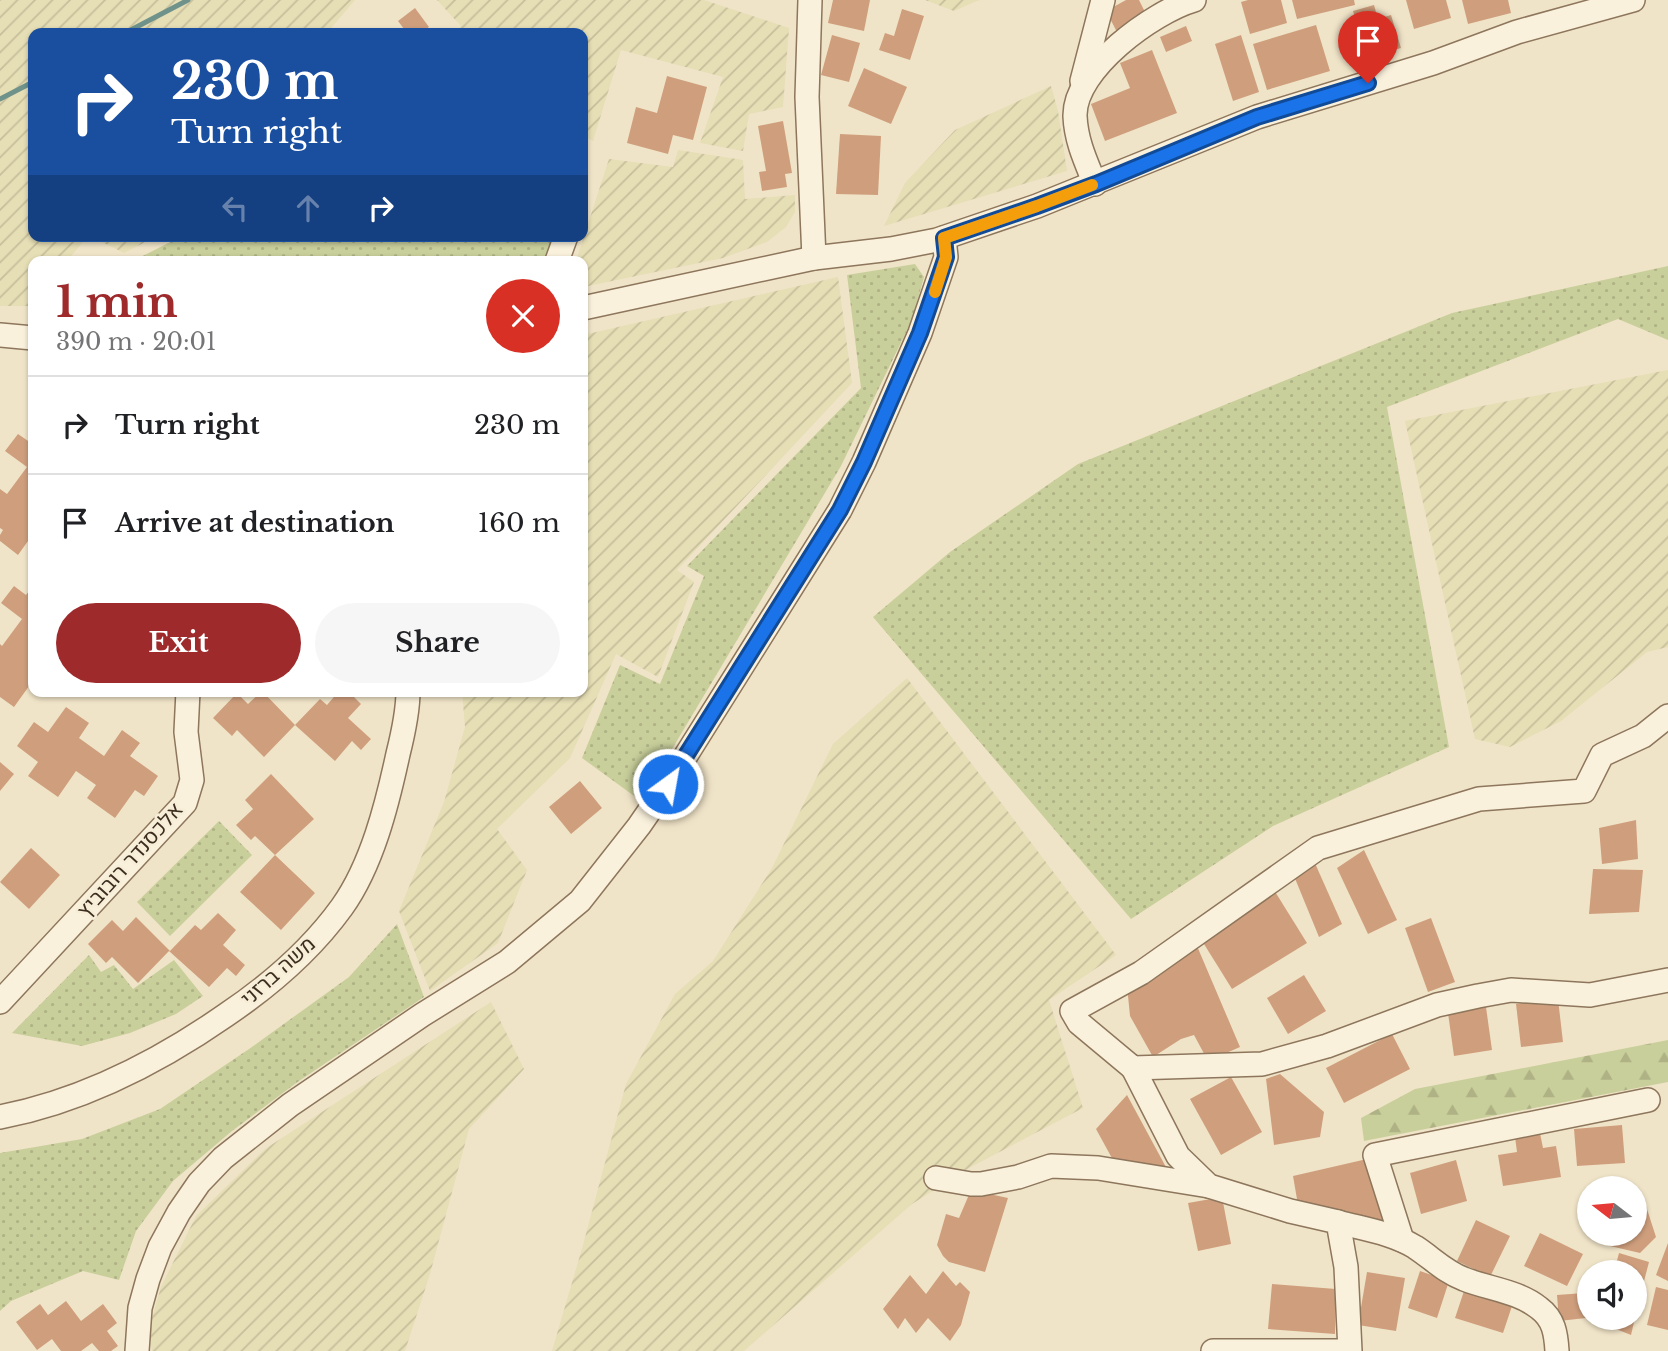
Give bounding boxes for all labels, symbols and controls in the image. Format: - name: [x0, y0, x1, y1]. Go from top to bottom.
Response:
- pin: [1338, 11, 1398, 83]
- icon: arrive: [1349, 22, 1387, 60]
- text: 230 m: [171, 51, 338, 112]
- icon: right: [56, 56, 147, 147]
- text: Turn right: [171, 112, 342, 152]
- icon: left: [216, 189, 254, 227]
- icon: ahead: [289, 189, 327, 227]
- icon: right: [362, 189, 400, 227]
- text: 1 min: [56, 276, 178, 328]
- button: close: [486, 279, 560, 353]
- text: 390 m · 20:01: [56, 328, 216, 356]
- icon: right: [56, 406, 94, 444]
- text: Turn right: [115, 409, 260, 441]
- text: 230 m: [474, 409, 560, 441]
- icon: arrive: [56, 504, 94, 542]
- text: Arrive at destination: [115, 507, 395, 539]
- text: 160 m: [478, 507, 560, 539]
- button: Exit: [56, 603, 301, 683]
- button: Share: [315, 603, 560, 683]
- position arrow: [631, 747, 705, 821]
- street label: אלכסנדר רובוביץ: [71, 797, 189, 923]
- street label: משה ברזני: [235, 931, 321, 1011]
- north arrow: [1577, 1176, 1647, 1246]
- map controls: [1577, 1176, 1647, 1330]
- button: sound: [1577, 1260, 1647, 1330]

